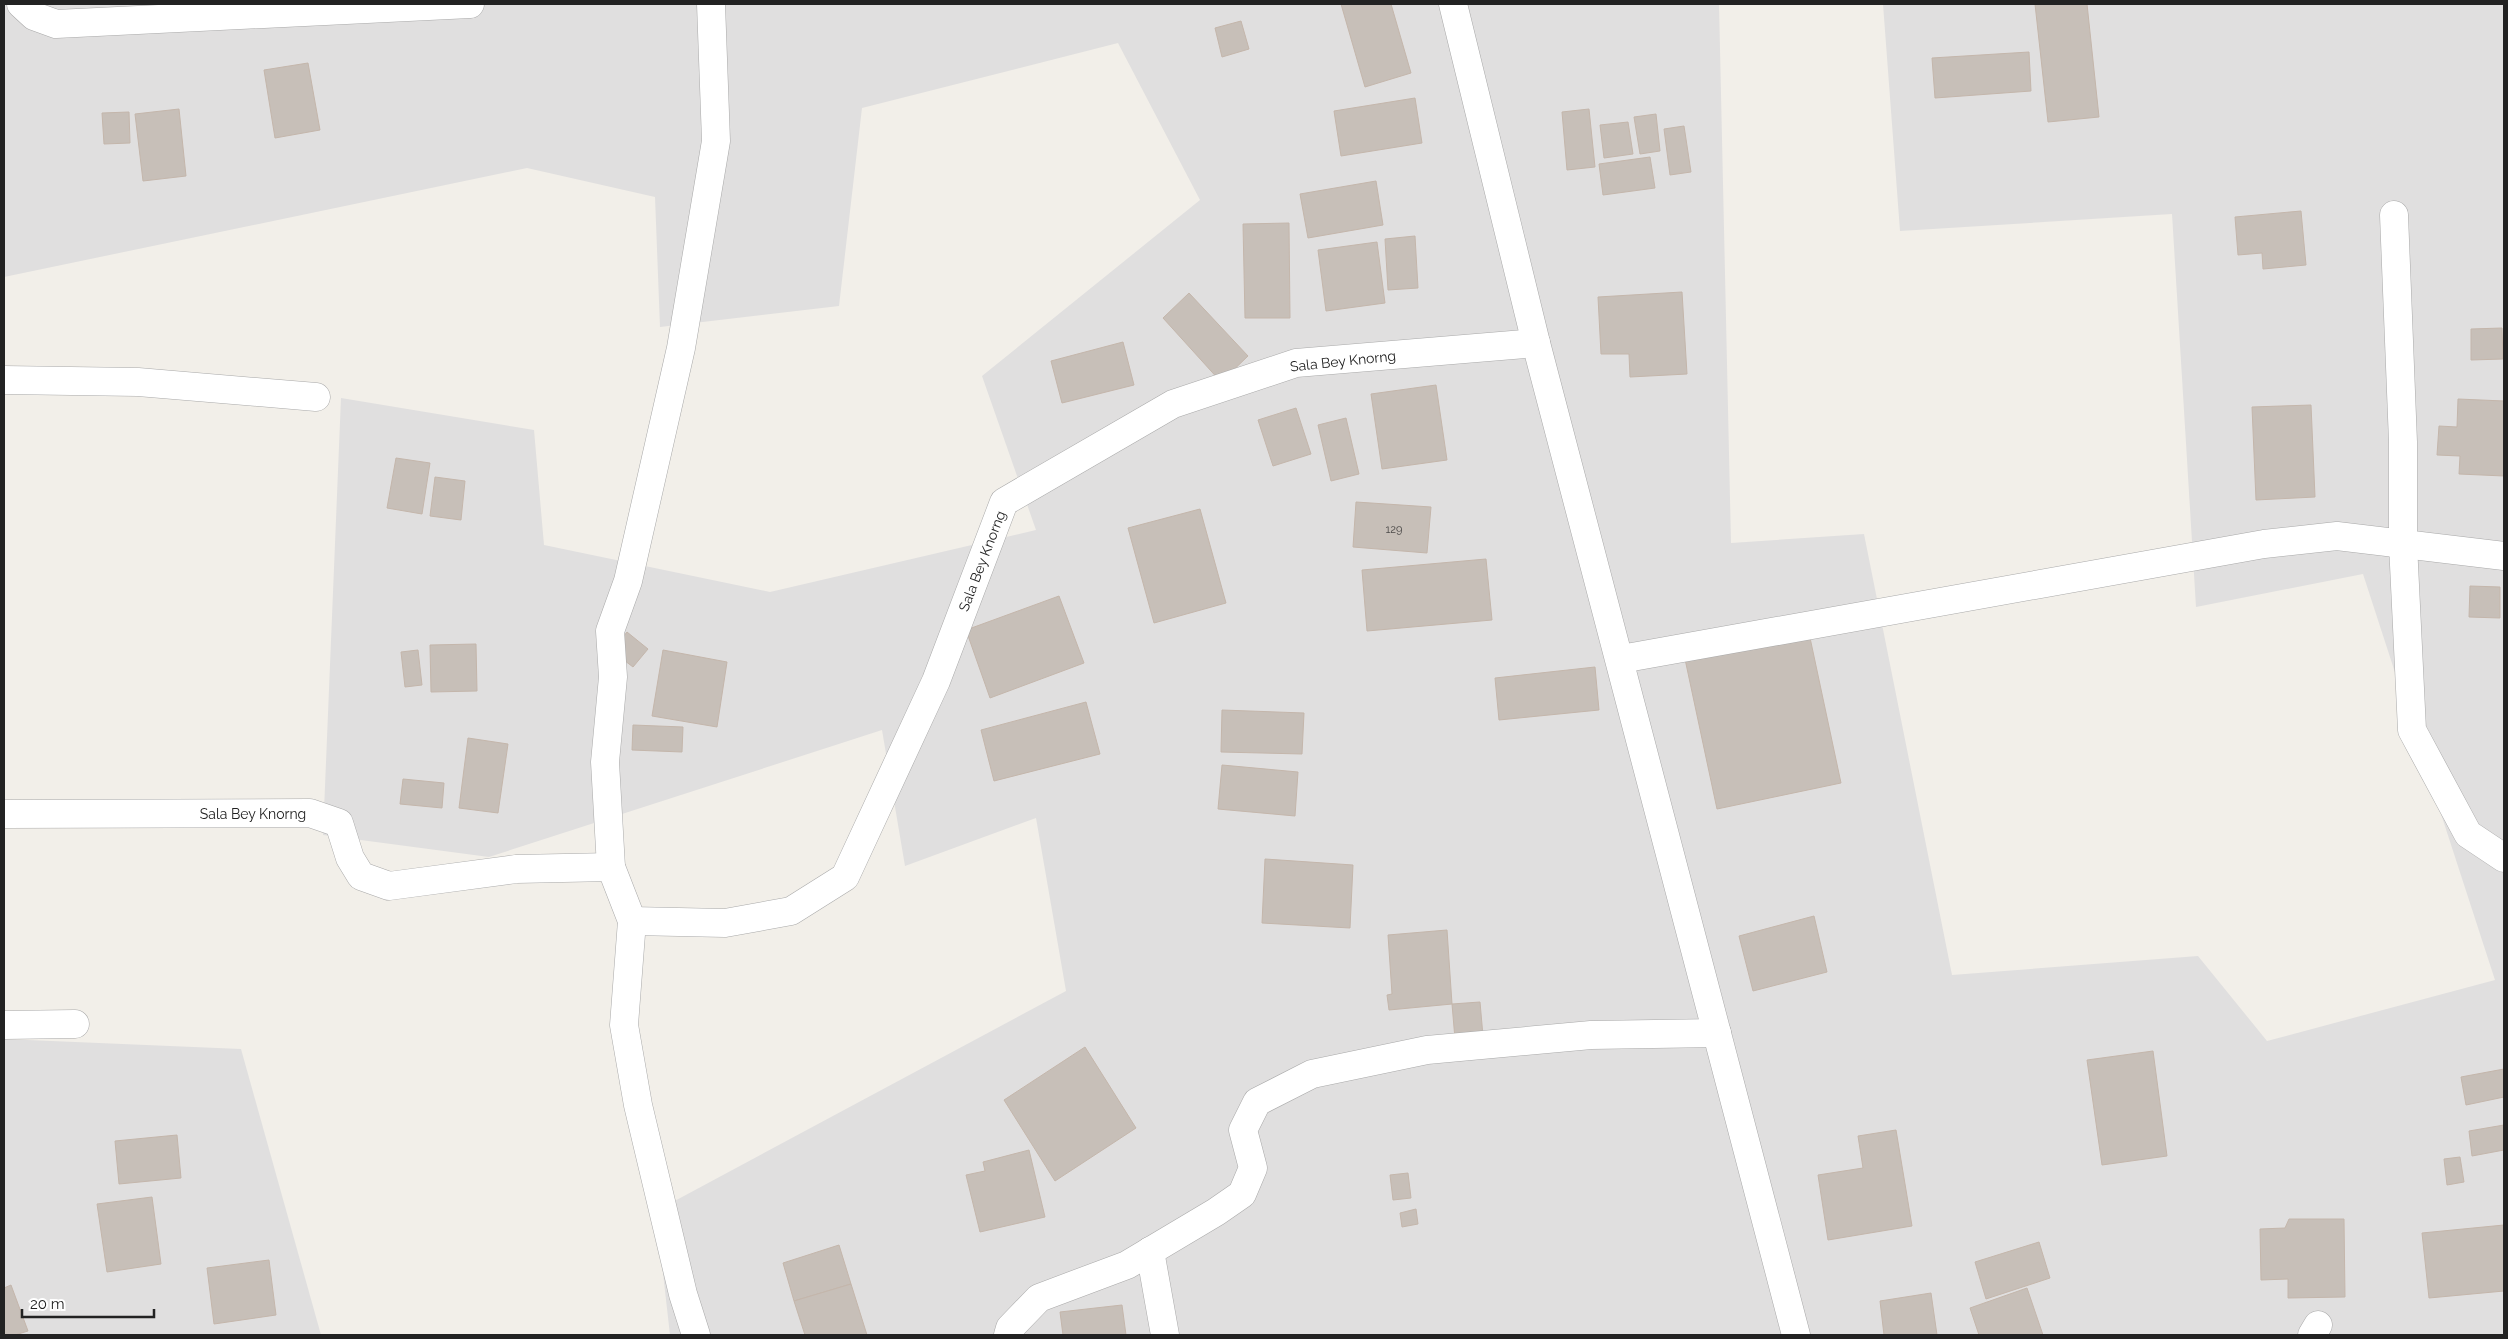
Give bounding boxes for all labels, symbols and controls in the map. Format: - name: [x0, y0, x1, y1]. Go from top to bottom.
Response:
- street label: Sala Bey Knorng: [1289, 347, 1397, 375]
- street label: Sala Bey Knorng: [955, 508, 1009, 614]
- house number: 129: [1386, 523, 1402, 536]
- street label: Sala Bey Knorng: [200, 806, 306, 822]
- scale bar: [22, 1286, 155, 1318]
- text: 20 m: [30, 1295, 65, 1313]

